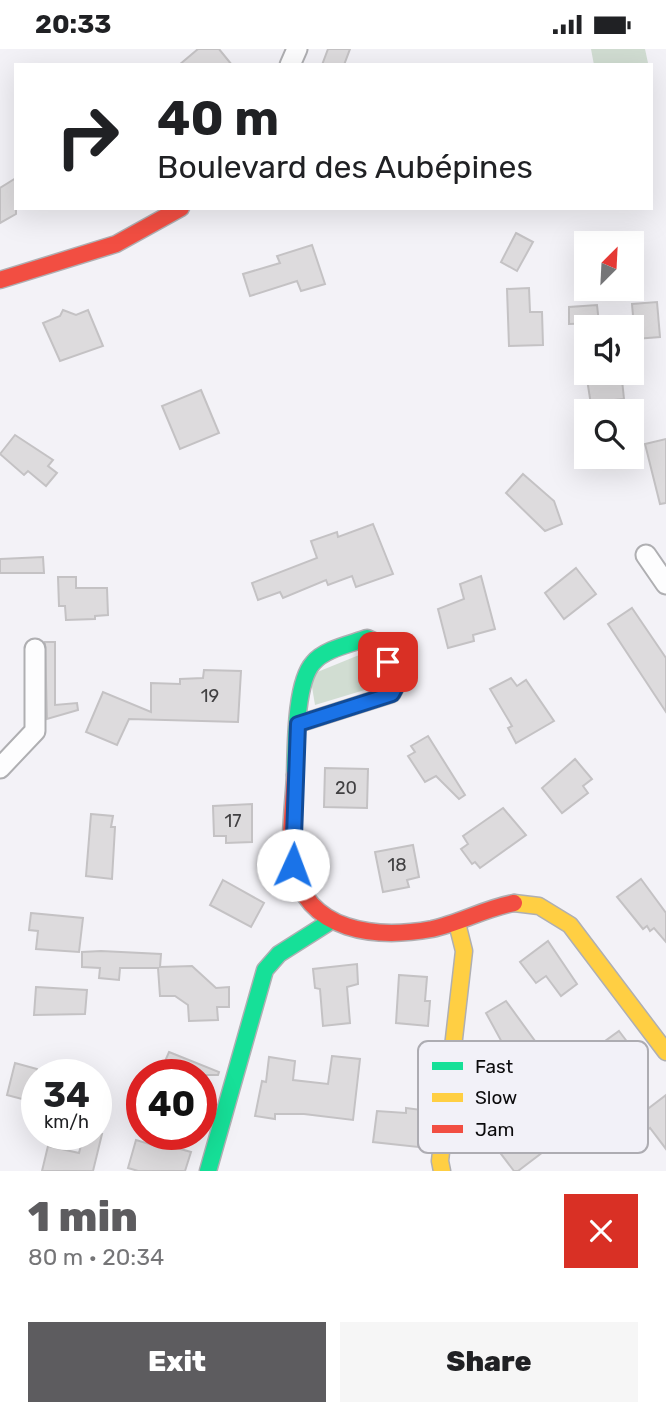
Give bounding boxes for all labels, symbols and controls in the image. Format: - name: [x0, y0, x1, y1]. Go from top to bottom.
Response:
- text: 20:33: [35, 9, 111, 40]
- text: 40 m: [157, 89, 279, 147]
- icon: right: [42, 91, 133, 182]
- text: Boulevard des Aubépines: [157, 148, 533, 186]
- north arrow: [574, 231, 644, 301]
- map controls: [574, 231, 644, 469]
- button: sound: [574, 315, 644, 385]
- button: search: [574, 399, 644, 469]
- pin: [358, 632, 418, 692]
- icon: arrive: [369, 643, 407, 681]
- house number: 19: [201, 685, 219, 707]
- house number: 20: [335, 777, 357, 799]
- house number: 17: [225, 810, 241, 832]
- position arrow: [256, 828, 330, 902]
- house number: 18: [387, 854, 407, 876]
- legend: [418, 1041, 648, 1153]
- text: Fast: [475, 1055, 514, 1078]
- speed limit sign: 40: [126, 1059, 217, 1150]
- text: 34: [43, 1074, 90, 1116]
- text: Slow: [475, 1086, 517, 1109]
- text: km/h: [44, 1111, 89, 1133]
- text: Jam: [475, 1118, 514, 1141]
- text: 1 min: [28, 1192, 138, 1242]
- button: close: [564, 1194, 638, 1268]
- text: 80 m · 20:34: [28, 1243, 164, 1271]
- button: Exit: [28, 1322, 326, 1402]
- button: Share: [340, 1322, 638, 1402]

